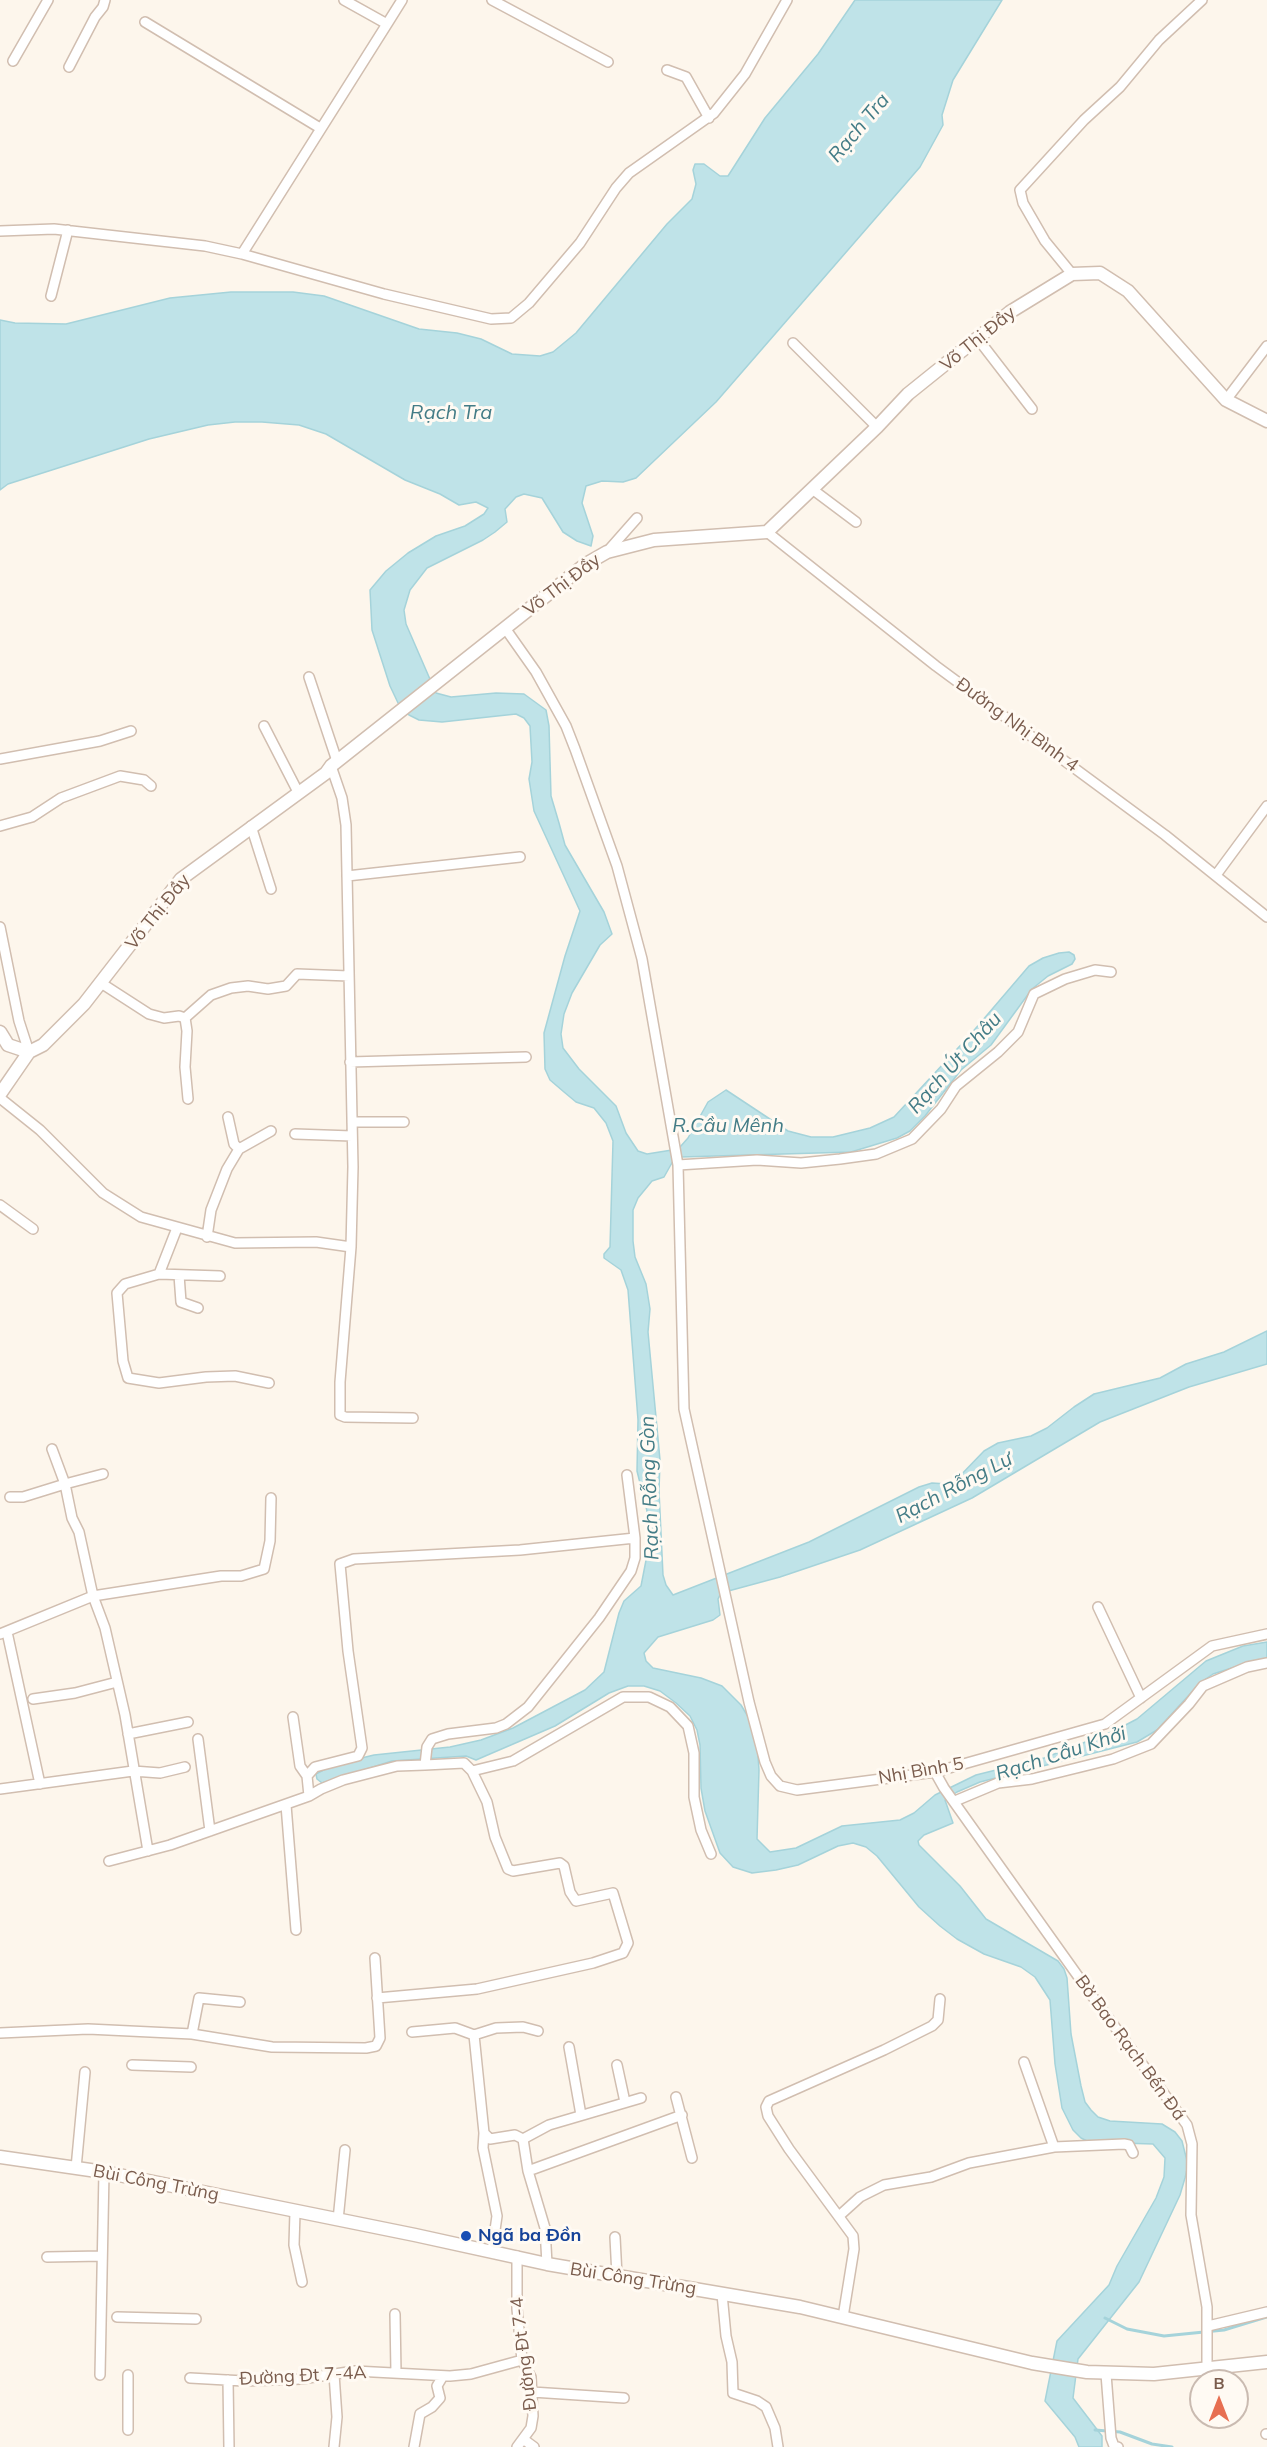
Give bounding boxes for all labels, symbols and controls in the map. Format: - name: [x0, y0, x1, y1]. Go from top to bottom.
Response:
- water label: Rạch Tra: [823, 89, 895, 167]
- street label: Võ Thị Đầy: [936, 302, 1020, 376]
- water label: Rạch Tra: [410, 401, 492, 425]
- street label: Võ Thị Đầy: [519, 549, 605, 621]
- street label: Đường Nhị Bình 4: [951, 673, 1083, 777]
- street label: Võ Thị Đầy: [121, 870, 195, 954]
- water label: Rạch Út Châu: [903, 1007, 1007, 1119]
- water label: R.Cầu Mênh: [672, 1114, 784, 1138]
- water label: Rạch Rỗng Gòn: [635, 1415, 665, 1561]
- water label: Rạch Rỗng Lự: [891, 1447, 1017, 1529]
- water label: Rạch Cầu Khởi: [993, 1722, 1129, 1786]
- street label: Nhị Bình 5: [877, 1753, 965, 1789]
- street label: Bờ Bao Rạch Bến Đá: [1070, 1971, 1190, 2125]
- street label: Bùi Công Trừng: [91, 2160, 221, 2206]
- place label: Ngã ba Đồn: [478, 2225, 581, 2247]
- marker: Ngã ba Đồn: [459, 2229, 473, 2243]
- street label: Bùi Công Trừng: [568, 2258, 698, 2300]
- street label: Đường Đt 7-4: [506, 2296, 542, 2412]
- street label: Đường Đt 7-4A: [239, 2362, 367, 2390]
- north arrow: [1189, 2369, 1249, 2429]
- text: B: [1213, 2373, 1225, 2393]

